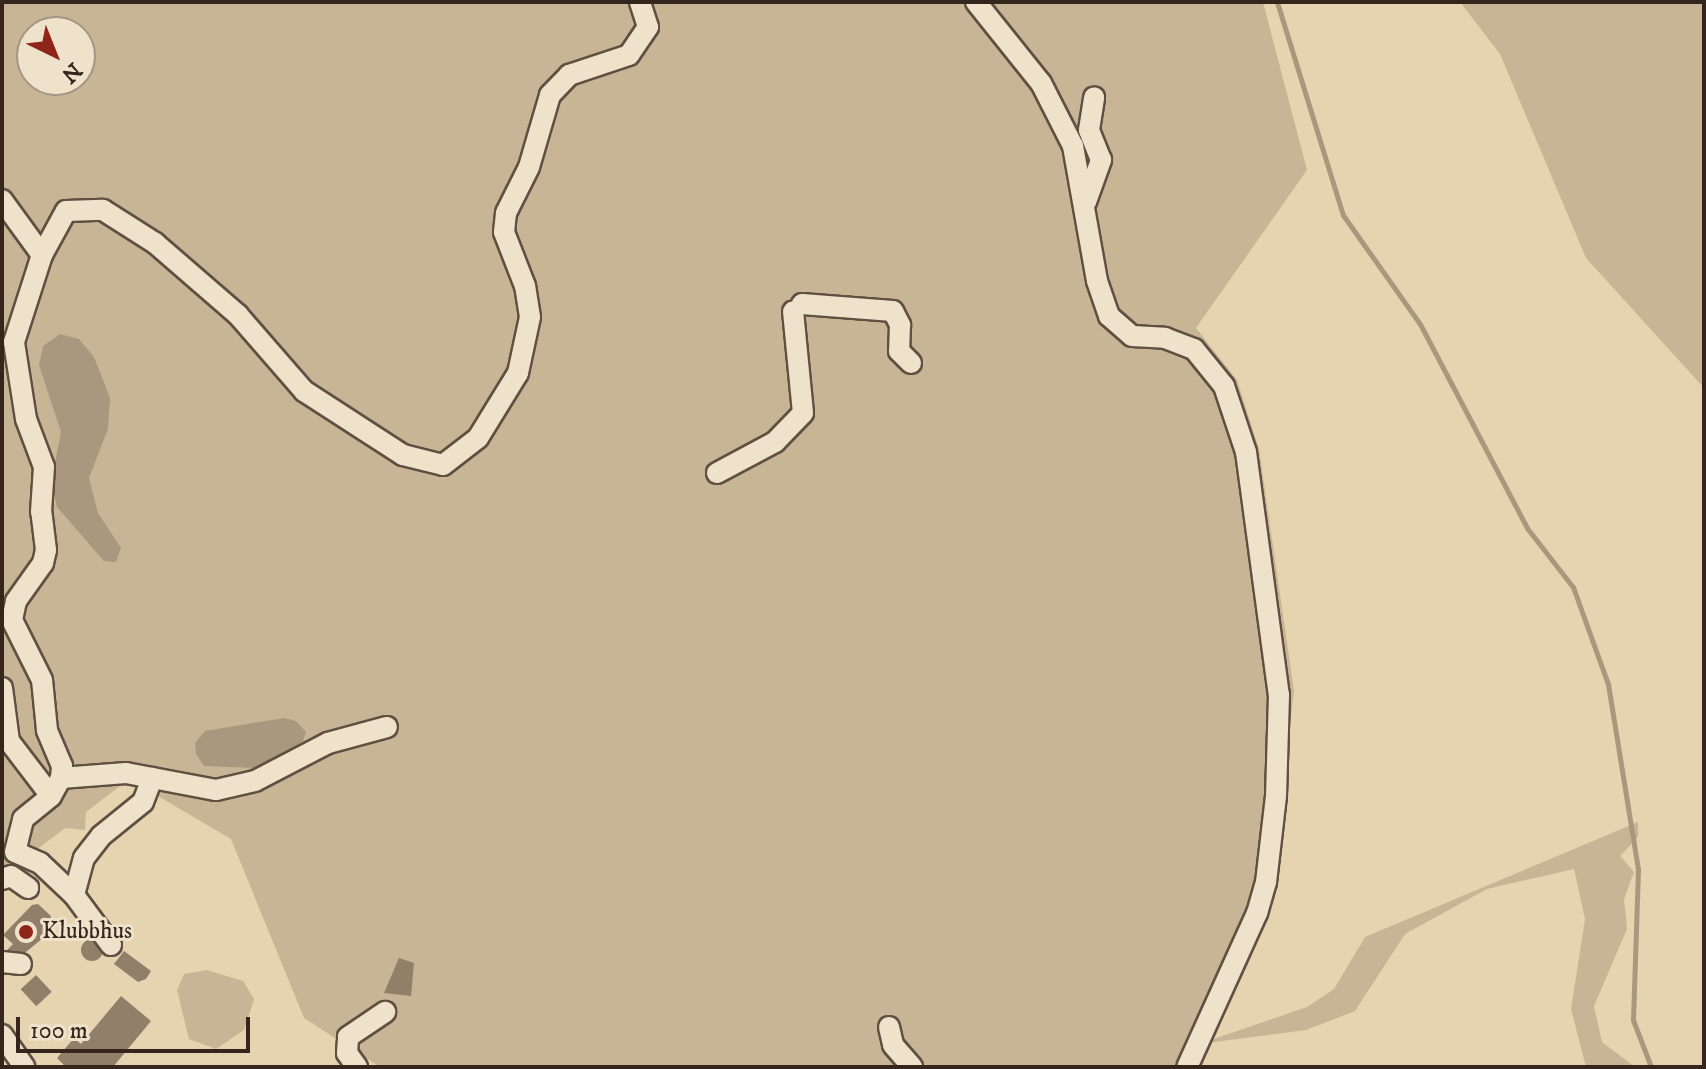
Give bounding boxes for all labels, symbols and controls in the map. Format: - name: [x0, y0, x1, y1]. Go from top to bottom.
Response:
- north arrow: [16, 16, 96, 96]
- text: N: [56, 56, 87, 88]
- place label: Klubbhus: [42, 918, 132, 946]
- marker: Klubbhus: [17, 923, 35, 941]
- scale bar: [20, 1001, 254, 1051]
- text: 100 m: [30, 1016, 88, 1046]

